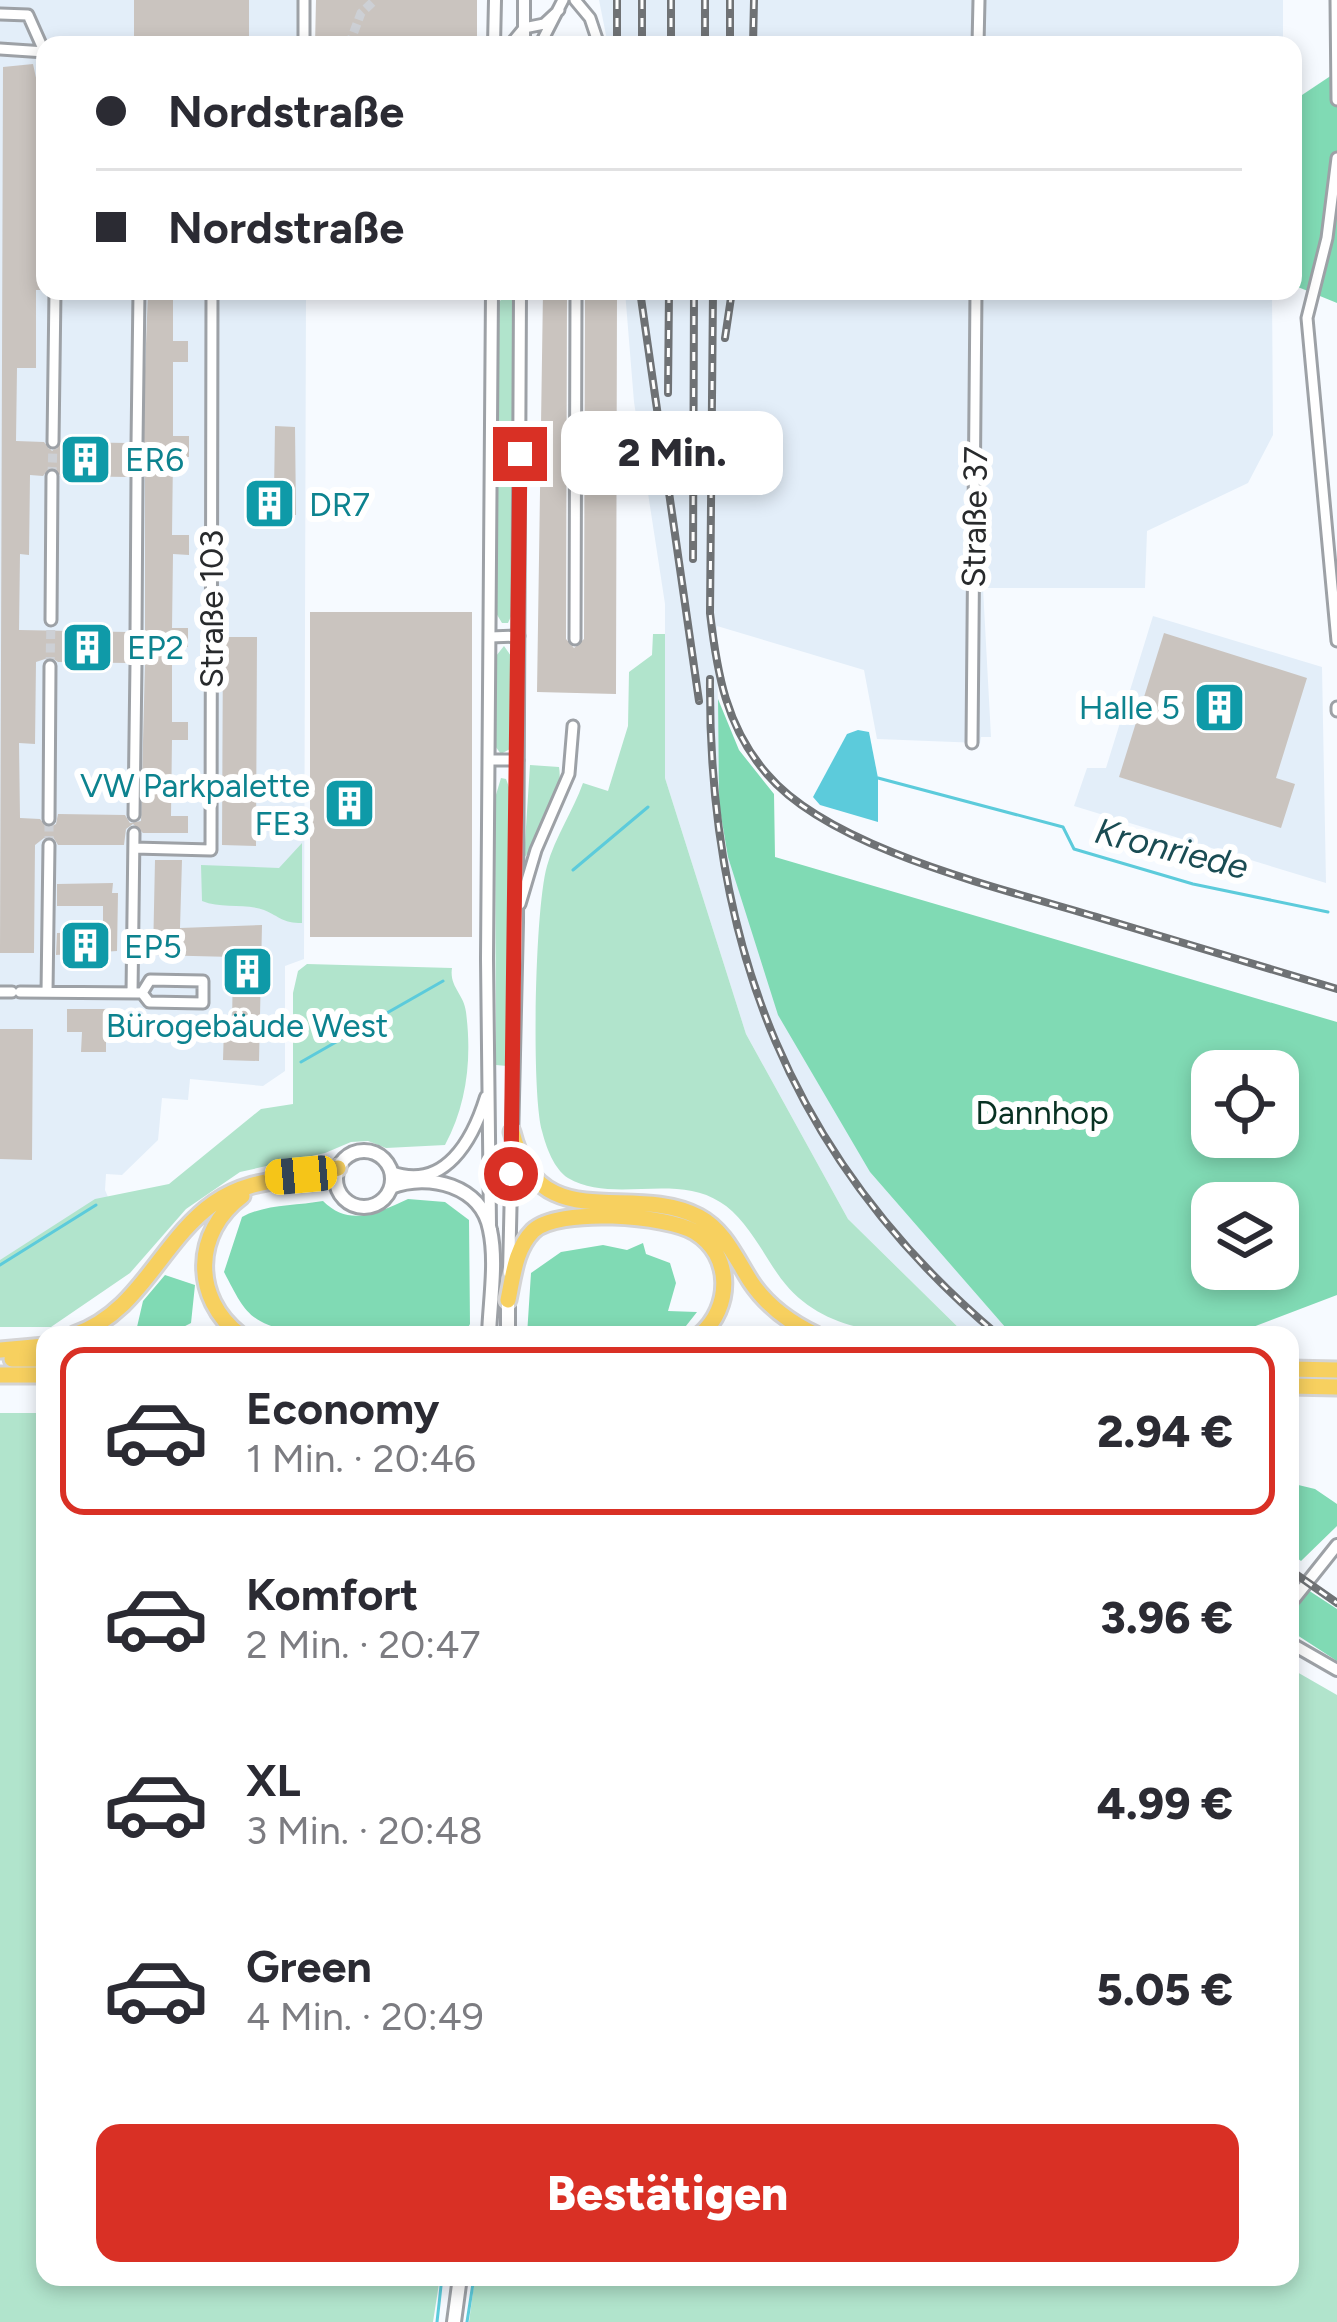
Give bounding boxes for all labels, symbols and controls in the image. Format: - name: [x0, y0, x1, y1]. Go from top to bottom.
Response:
- text: Nordstraße: [168, 84, 404, 138]
- text: Nordstraße: [168, 200, 404, 254]
- callout: 2 Min.: [562, 412, 784, 496]
- route end: [493, 427, 547, 481]
- text: 2 Min.: [617, 429, 727, 476]
- building icon: ER6: [58, 431, 114, 487]
- place label: ER6: [125, 440, 184, 479]
- street label: Straße 37: [954, 446, 995, 588]
- building icon: DR7: [242, 476, 298, 532]
- place label: DR7: [309, 485, 370, 524]
- street label: Straße 103: [192, 530, 231, 688]
- building icon: EP2: [60, 619, 116, 675]
- place label: EP2: [127, 628, 184, 667]
- building icon: Halle 5: [1191, 679, 1247, 735]
- place label: Halle 5: [1079, 688, 1180, 727]
- place label: VW Parkpalette FE3: [80, 766, 310, 843]
- building icon: VW Parkpalette FE3: [321, 776, 377, 832]
- water label: Kronriede: [1091, 809, 1253, 888]
- building icon: EP5: [57, 918, 113, 974]
- place label: EP5: [124, 927, 182, 966]
- building icon: Bürogebäude West: [219, 943, 275, 999]
- place label: Bürogebäude West: [106, 1006, 388, 1045]
- map controls: [1191, 1050, 1299, 1290]
- button: locate: [1191, 1050, 1299, 1158]
- park label: Dannhop: [975, 1093, 1109, 1132]
- route start: [484, 1147, 538, 1201]
- car: [264, 1154, 338, 1196]
- button: layers: [1191, 1182, 1299, 1290]
- icon: car: [102, 1377, 210, 1485]
- text: Economy: [246, 1381, 439, 1435]
- text: 2.94 €: [1097, 1404, 1233, 1458]
- text: 1 Min. · 20:46: [246, 1435, 476, 1482]
- icon: car: [102, 1563, 210, 1671]
- text: Komfort: [246, 1567, 418, 1621]
- text: 3.96 €: [1101, 1590, 1233, 1644]
- text: 2 Min. · 20:47: [246, 1621, 480, 1668]
- icon: car: [102, 1749, 210, 1857]
- text: XL: [246, 1753, 301, 1807]
- text: 4.99 €: [1097, 1776, 1233, 1830]
- text: 3 Min. · 20:48: [246, 1807, 483, 1854]
- icon: car: [102, 1935, 210, 2043]
- text: Green: [246, 1939, 372, 1993]
- text: 5.05 €: [1097, 1962, 1233, 2016]
- text: 4 Min. · 20:49: [246, 1993, 484, 2040]
- button: Bestätigen: [96, 2124, 1239, 2262]

